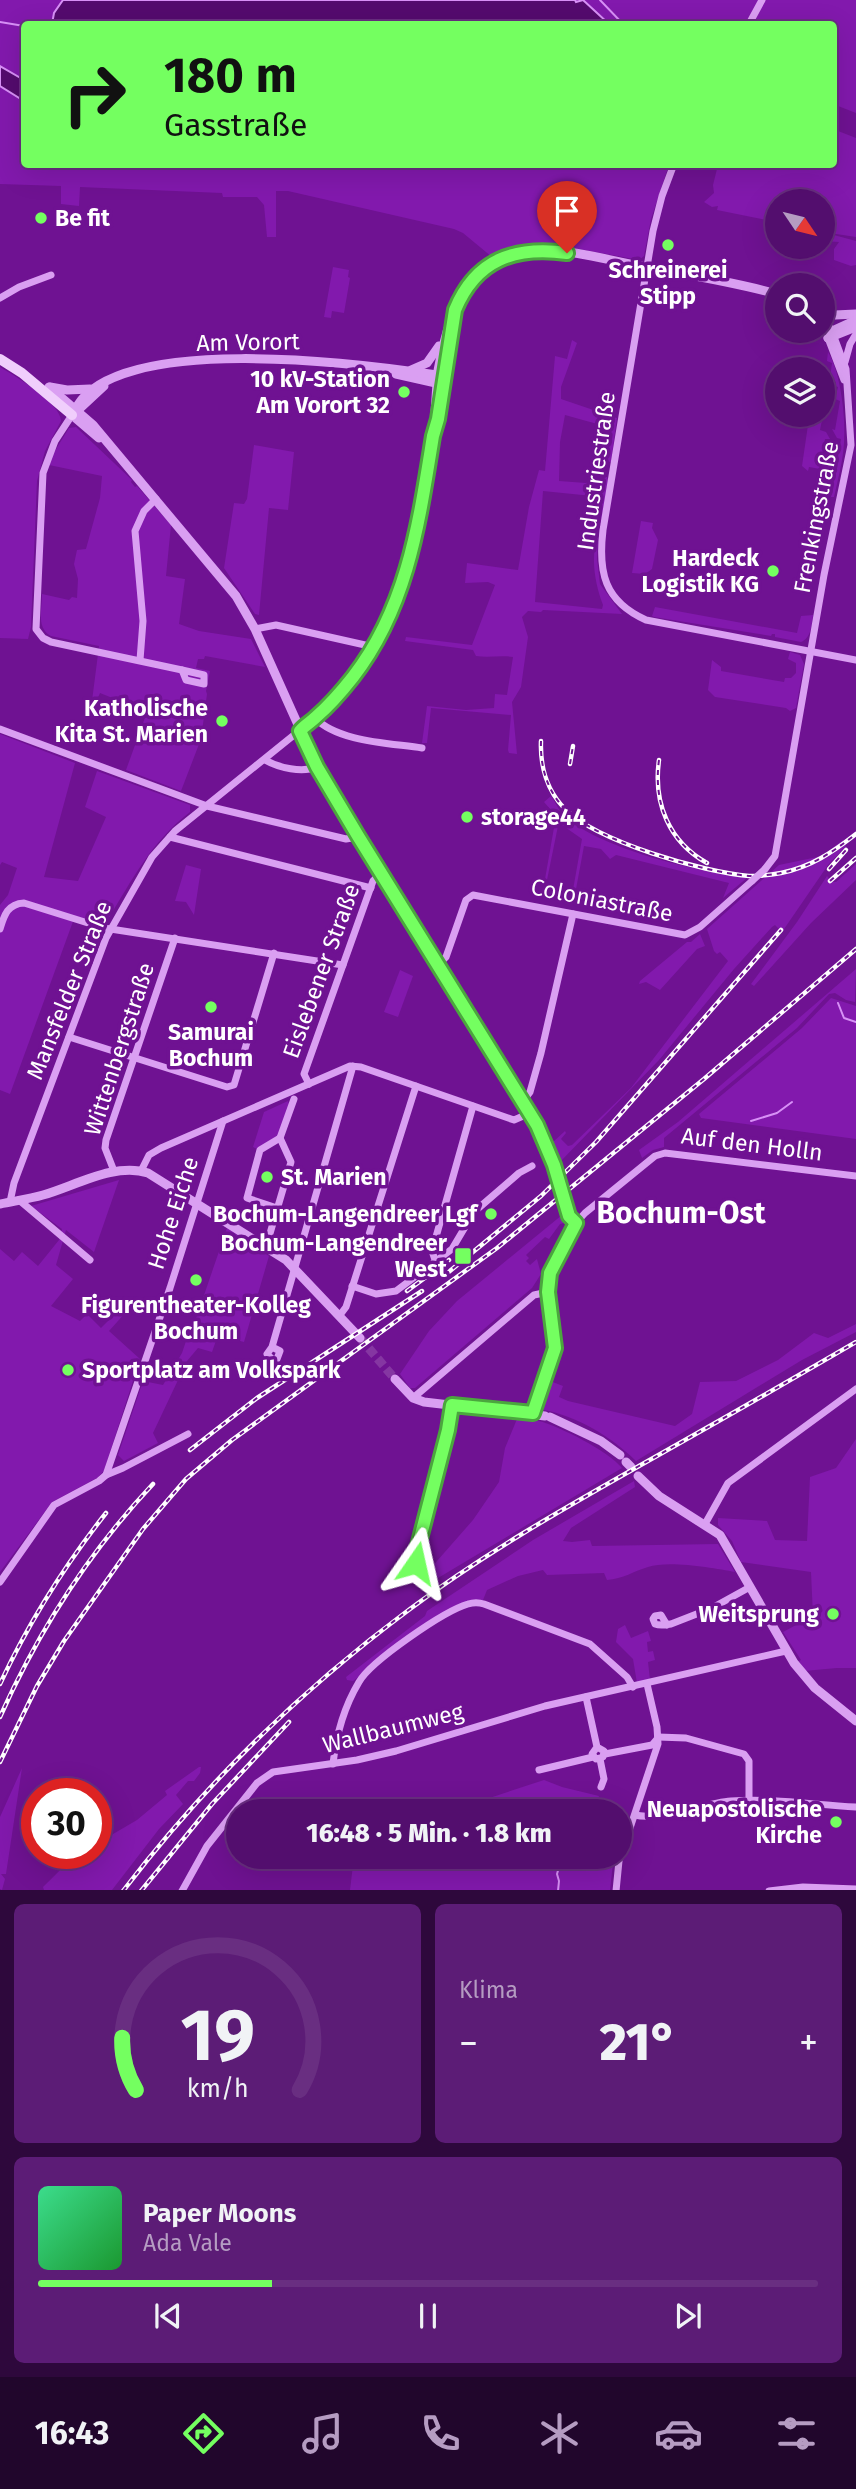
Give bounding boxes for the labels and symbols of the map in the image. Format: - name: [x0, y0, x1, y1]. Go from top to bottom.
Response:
- pin: [537, 181, 597, 253]
- north arrow: [765, 189, 835, 259]
- place label: Be fit: [55, 204, 111, 232]
- marker: Be fit: [33, 210, 49, 226]
- marker: Schreinerei Stipp: [660, 237, 676, 253]
- place label: Schreinerei Stipp: [609, 256, 727, 310]
- street label: Am Vorort: [196, 327, 301, 357]
- place label: 10 kV-Station Am Vorort 32: [250, 365, 390, 419]
- marker: 10 kV-Station Am Vorort 32: [396, 384, 412, 400]
- street label: Industriestraße: [571, 390, 621, 552]
- street label: Frenkingstraße: [788, 439, 844, 595]
- place label: Hardeck Logistik KG: [642, 544, 759, 598]
- marker: Hardeck Logistik KG: [765, 563, 781, 579]
- place label: Katholische Kita St. Marien: [55, 694, 208, 748]
- marker: Katholische Kita St. Marien: [214, 713, 230, 729]
- place label: storage44: [481, 803, 586, 831]
- marker: storage44: [459, 809, 475, 825]
- street label: Coloniastraße: [529, 873, 675, 927]
- street label: Eislebener Straße: [276, 880, 366, 1062]
- street label: Mansfelder Straße: [20, 897, 118, 1083]
- street label: Wittenbergstraße: [78, 959, 160, 1139]
- marker: Samurai Bochum: [203, 999, 219, 1015]
- place label: Samurai Bochum: [168, 1018, 254, 1072]
- street label: Auf den Holln: [680, 1121, 824, 1167]
- street label: Hohe Eiche: [142, 1153, 204, 1273]
- place label: St. Marien: [281, 1163, 387, 1191]
- marker: St. Marien: [259, 1169, 275, 1185]
- district label: Bochum-Ost: [596, 1195, 766, 1231]
- place label: Bochum-Langendreer Lgf: [213, 1200, 479, 1228]
- marker: Bochum-Langendreer Lgf: [483, 1206, 499, 1222]
- place label: Bochum-Langendreer West: [221, 1229, 448, 1283]
- marker: Bochum-Langendreer West: [453, 1246, 473, 1266]
- marker: Figurentheater-Kolleg Bochum: [188, 1272, 204, 1288]
- place label: Figurentheater-Kolleg Bochum: [81, 1291, 311, 1345]
- place label: Sportplatz am Volkspark: [82, 1356, 341, 1384]
- marker: Sportplatz am Volkspark: [60, 1362, 76, 1378]
- position arrow: [379, 1526, 453, 1600]
- place label: Weitsprung: [699, 1600, 819, 1628]
- marker: Weitsprung: [825, 1606, 841, 1622]
- street label: Wallbaumweg: [320, 1697, 466, 1759]
- speed limit sign: 30: [21, 1778, 112, 1869]
- place label: Neuapostolische Kirche: [647, 1795, 822, 1849]
- marker: Neuapostolische Kirche: [828, 1814, 844, 1830]

